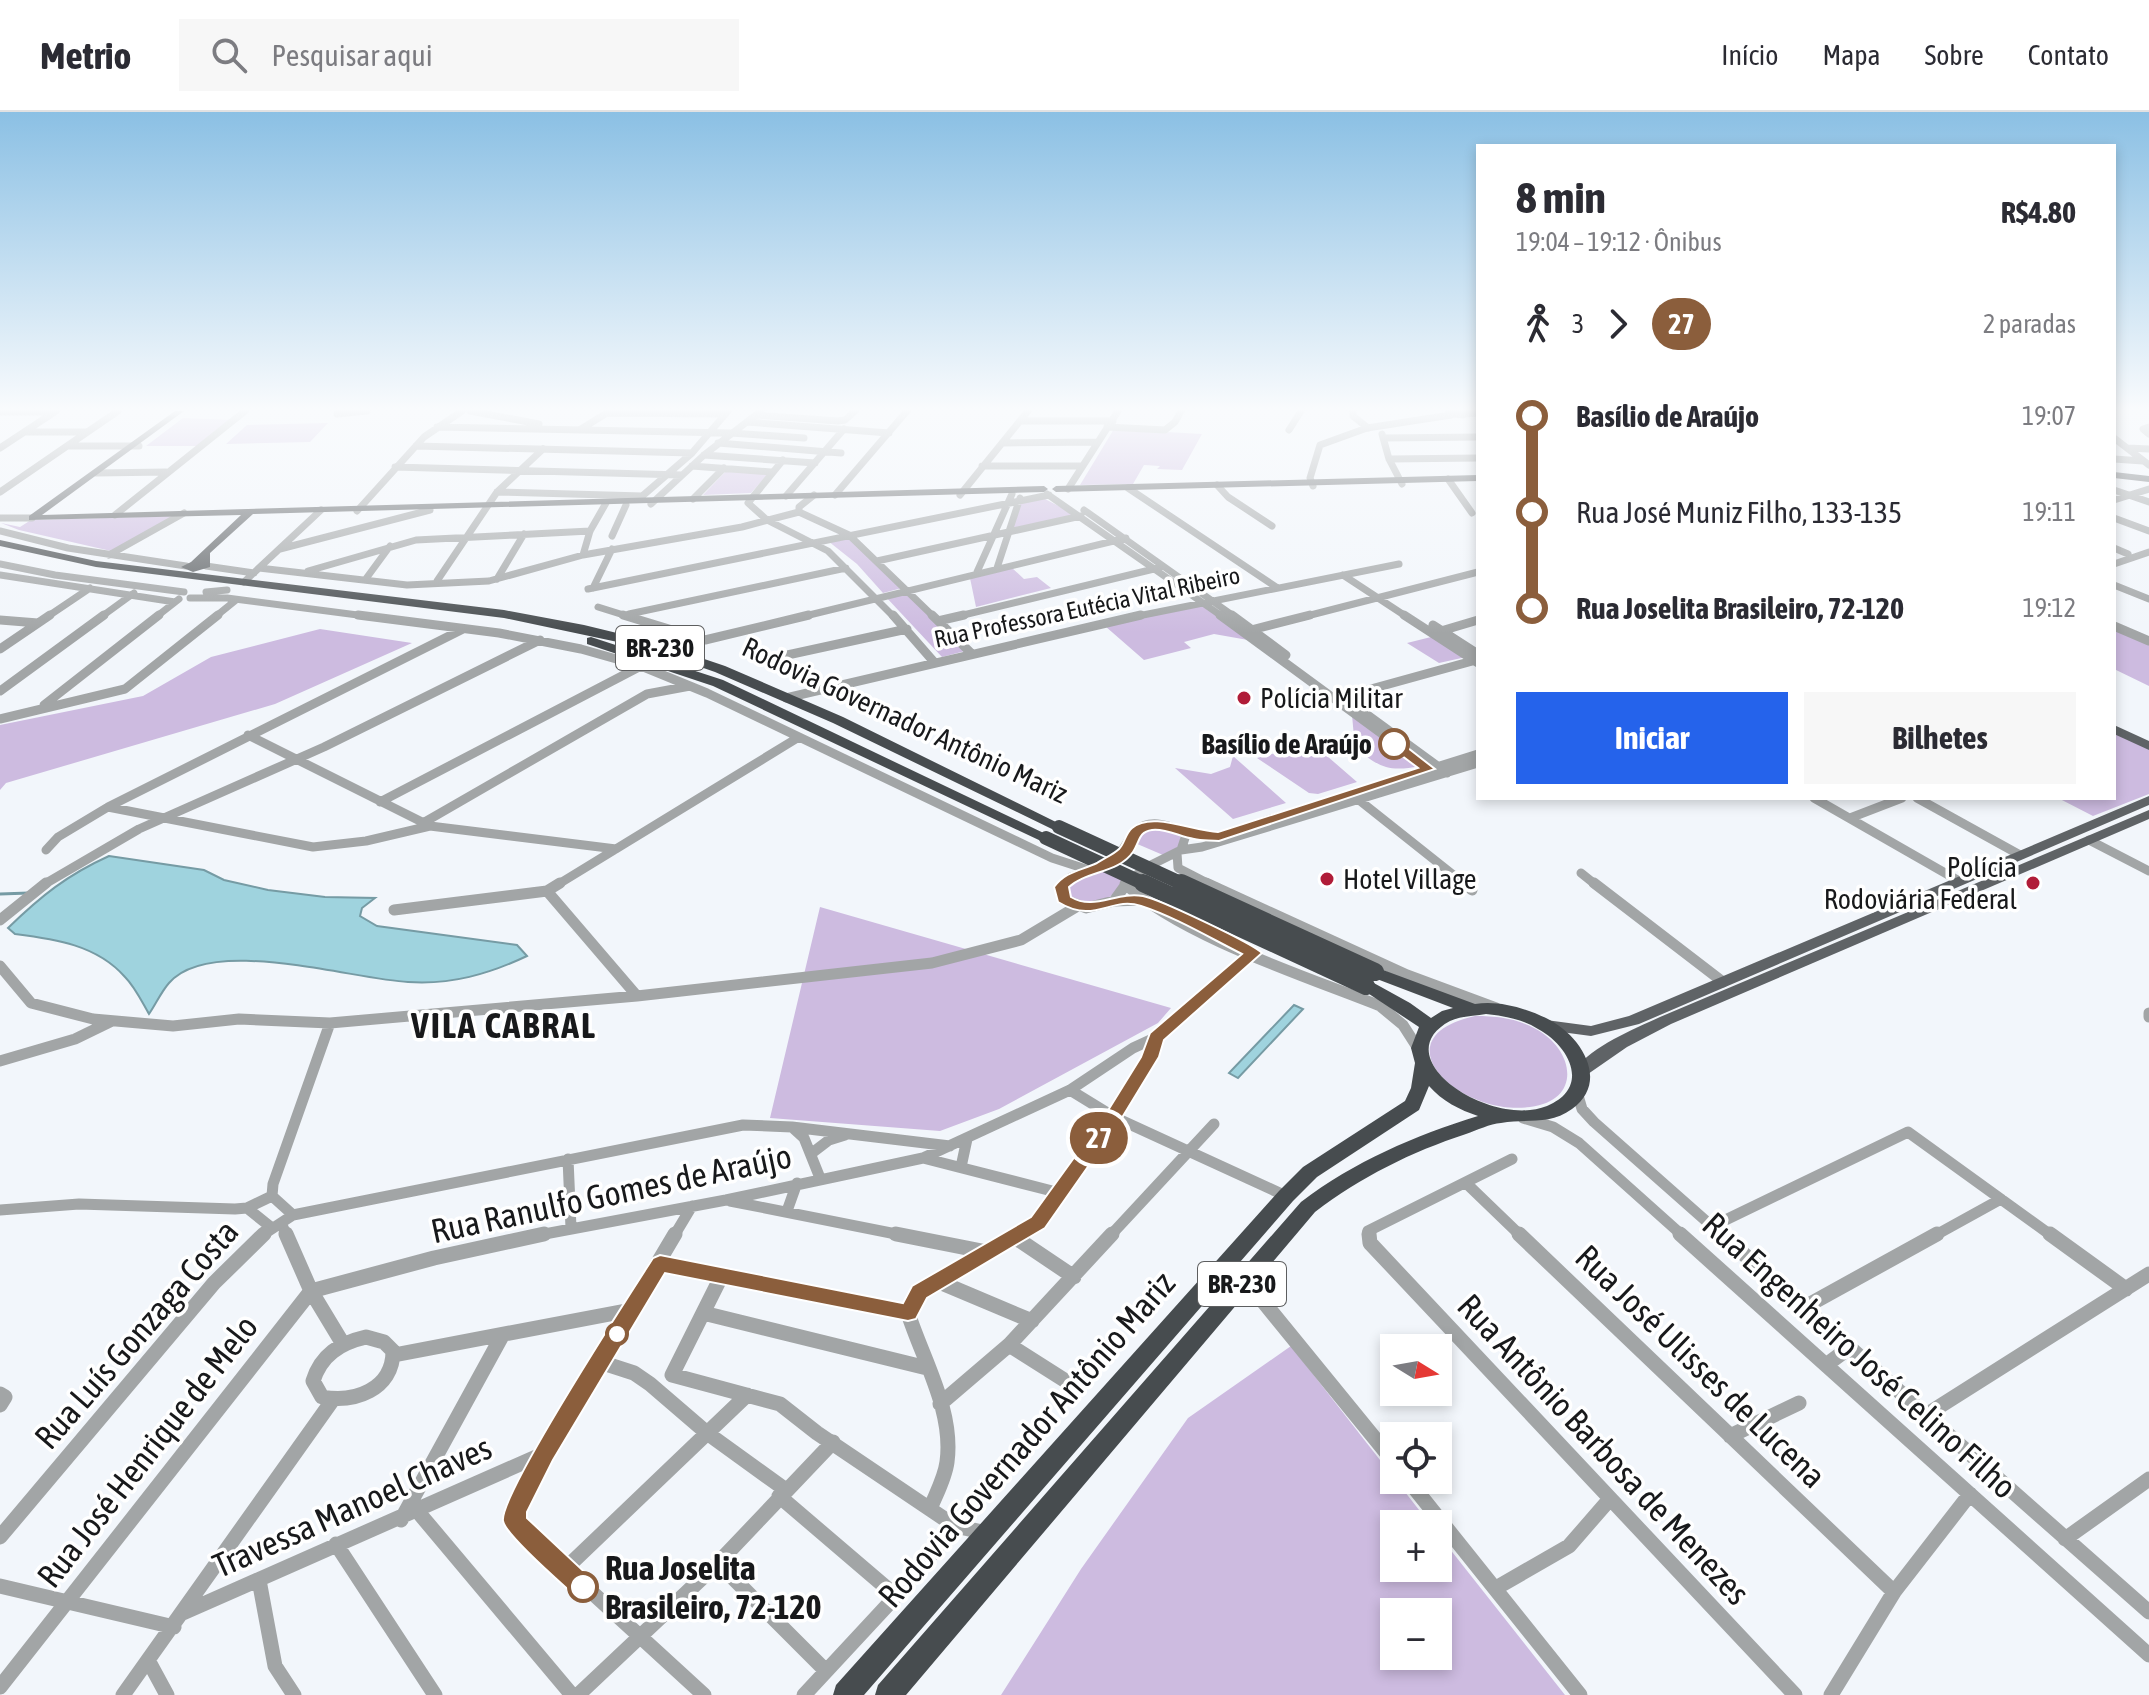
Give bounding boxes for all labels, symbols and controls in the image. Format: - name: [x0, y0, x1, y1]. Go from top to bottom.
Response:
- search box: [179, 19, 739, 91]
- icon: search: [207, 33, 251, 77]
- text: Metrio: [40, 34, 131, 77]
- text: Pesquisar aqui: [271, 38, 433, 72]
- text: Início: [1721, 39, 1778, 71]
- text: Mapa: [1822, 39, 1880, 71]
- text: Sobre: [1924, 39, 1984, 71]
- text: Contato: [2028, 39, 2109, 71]
- text: 8 min: [1516, 172, 1606, 222]
- text: R$4.80: [2001, 195, 2076, 229]
- text: 19:04 – 19:12 · Ônibus: [1516, 227, 1722, 257]
- icon: walk: [1516, 302, 1560, 346]
- icon: forward: [1596, 302, 1640, 346]
- text: 27: [1668, 308, 1695, 340]
- text: 3: [1572, 309, 1584, 339]
- text: 2 paradas: [1983, 309, 2076, 339]
- text: Basílio de Araújo: [1576, 399, 1759, 433]
- text: 19:07: [2022, 401, 2076, 431]
- text: Rua José Muniz Filho, 133-135: [1576, 495, 1902, 529]
- text: 19:11: [2022, 497, 2076, 527]
- street label: Rua Professora Eutécia Vital Ribeiro: [932, 561, 1242, 653]
- text: Rua Joselita Brasileiro, 72-120: [1576, 591, 1904, 625]
- text: 19:12: [2022, 593, 2076, 623]
- road number: BR-230: [616, 626, 704, 670]
- street label: Rodovia Governador Antônio Mariz: [737, 630, 1073, 810]
- place label: Polícia Militar: [1260, 682, 1403, 714]
- marker: Polícia Militar: [1235, 689, 1253, 707]
- button: Iniciar: [1516, 692, 1788, 784]
- button: Bilhetes: [1804, 692, 2076, 784]
- place label: Basílio de Araújo: [1201, 728, 1372, 760]
- marker: Basílio de Araújo: [1379, 729, 1409, 759]
- place label: Polícia Rodoviária Federal: [1824, 851, 2018, 915]
- place label: Hotel Village: [1343, 863, 1476, 895]
- marker: Hotel Village: [1318, 870, 1336, 888]
- marker: Polícia Rodoviária Federal: [2024, 874, 2042, 892]
- district label: VILA CABRAL: [410, 1004, 597, 1046]
- line badge: 27: [1063, 1112, 1135, 1164]
- text: 27: [1086, 1122, 1112, 1154]
- street label: Rua Ranulfo Gomes de Araújo: [427, 1136, 795, 1250]
- street label: Rua Engenheiro José Celino Filho: [1695, 1204, 2025, 1506]
- street label: Rua Luís Gonzaga Costa: [26, 1212, 246, 1456]
- street label: Rua José Ulisses de Lucena: [1568, 1237, 1834, 1495]
- road number: BR-230: [1198, 1262, 1286, 1306]
- street label: Rodovia Governador Antônio Mariz: [870, 1264, 1182, 1614]
- street label: Rua Antônio Barbosa de Menezes: [1450, 1286, 1758, 1612]
- street label: Rua José Henrique de Melo: [29, 1307, 265, 1595]
- unlabelled marker: [606, 1323, 628, 1345]
- north arrow: [1380, 1334, 1452, 1406]
- map controls: [1380, 1334, 1452, 1670]
- button: locate: [1380, 1422, 1452, 1494]
- street label: Travessa Manoel Chaves: [207, 1427, 497, 1585]
- button: +: [1380, 1510, 1452, 1582]
- place label: Rua Joselita Brasileiro, 72-120: [605, 1548, 821, 1626]
- marker: Rua Joselita Brasileiro, 72-120: [568, 1572, 598, 1602]
- button: −: [1380, 1598, 1452, 1670]

